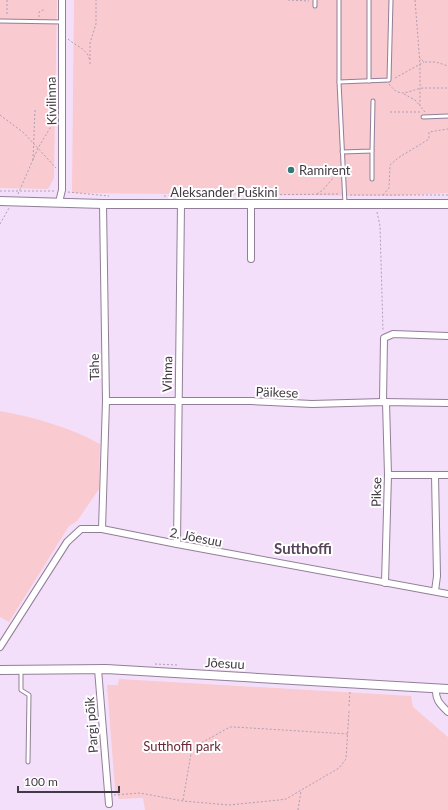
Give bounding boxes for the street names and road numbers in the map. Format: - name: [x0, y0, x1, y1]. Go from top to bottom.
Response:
- street label: Kivilinna: [43, 77, 59, 125]
- street label: Aleksander Puškini: [170, 184, 278, 200]
- street label: Tähe: [86, 353, 102, 381]
- street label: Vihma: [159, 356, 175, 392]
- street label: Päikese: [255, 383, 299, 401]
- street label: Pikse: [368, 477, 384, 507]
- street label: 2. Jõesuu: [168, 524, 224, 550]
- street label: Jõesuu: [205, 654, 245, 672]
- street label: Pargi põik: [81, 696, 101, 754]

